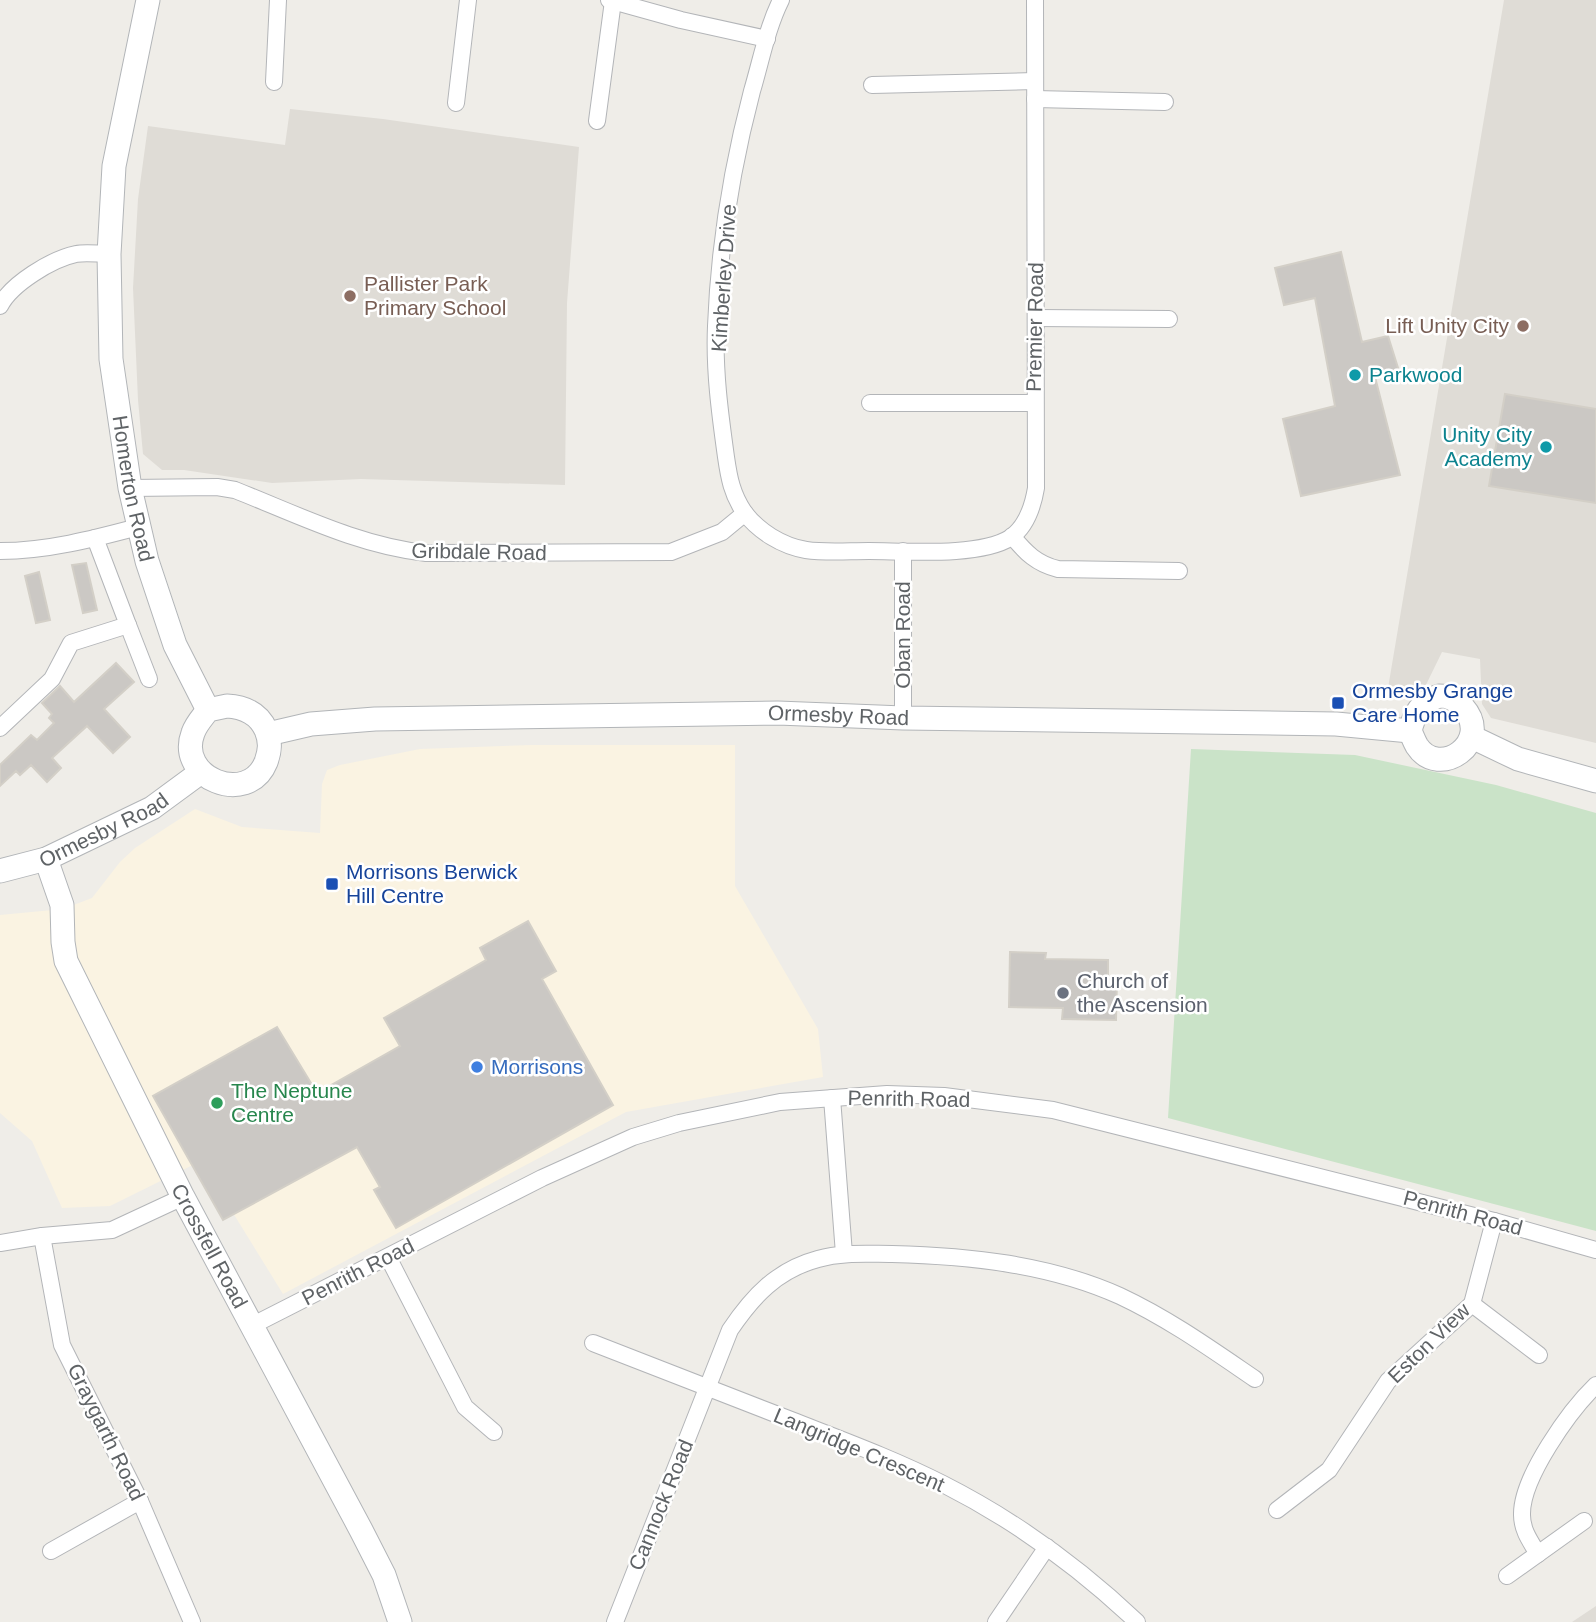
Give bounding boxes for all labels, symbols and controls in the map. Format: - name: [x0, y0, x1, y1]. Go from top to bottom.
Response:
- street label: Kimberley Drive: [707, 203, 740, 353]
- street label: Premier Road: [1022, 262, 1047, 392]
- place label: Pallister Park Primary School: [364, 272, 506, 319]
- marker: Pallister Park Primary School: [342, 288, 358, 304]
- place label: Lift Unity City: [1385, 314, 1509, 337]
- marker: Lift Unity City: [1515, 318, 1531, 334]
- place label: Parkwood: [1369, 363, 1462, 386]
- marker: Parkwood: [1347, 367, 1363, 383]
- street label: Homerton Road: [108, 414, 159, 564]
- place label: Unity City Academy: [1442, 423, 1532, 470]
- marker: Unity City Academy: [1538, 439, 1554, 455]
- street label: Gribdale Road: [411, 539, 547, 564]
- street label: Oban Road: [891, 581, 914, 689]
- place label: Ormesby Grange Care Home: [1352, 679, 1513, 726]
- marker: Ormesby Grange Care Home: [1330, 695, 1346, 711]
- street label: Ormesby Road: [768, 701, 909, 729]
- street label: Ormesby Road: [35, 788, 173, 872]
- place label: Morrisons Berwick Hill Centre: [346, 860, 518, 907]
- marker: Morrisons Berwick Hill Centre: [324, 876, 340, 892]
- place label: Church of the Ascension: [1077, 969, 1208, 1016]
- marker: Church of the Ascension: [1055, 985, 1071, 1001]
- place label: Morrisons: [491, 1055, 583, 1078]
- marker: Morrisons: [469, 1059, 485, 1075]
- place label: The Neptune Centre: [231, 1079, 352, 1126]
- street label: Penrith Road: [848, 1086, 970, 1111]
- marker: The Neptune Centre: [209, 1095, 225, 1111]
- street label: Crossfell Road: [167, 1180, 252, 1312]
- street label: Penrith Road: [1401, 1186, 1525, 1239]
- street label: Penrith Road: [298, 1233, 418, 1310]
- street label: Eston View: [1383, 1297, 1475, 1387]
- street label: Graygarth Road: [63, 1360, 150, 1504]
- street label: Langridge Crescent: [770, 1403, 948, 1496]
- street label: Cannock Road: [624, 1436, 697, 1574]

